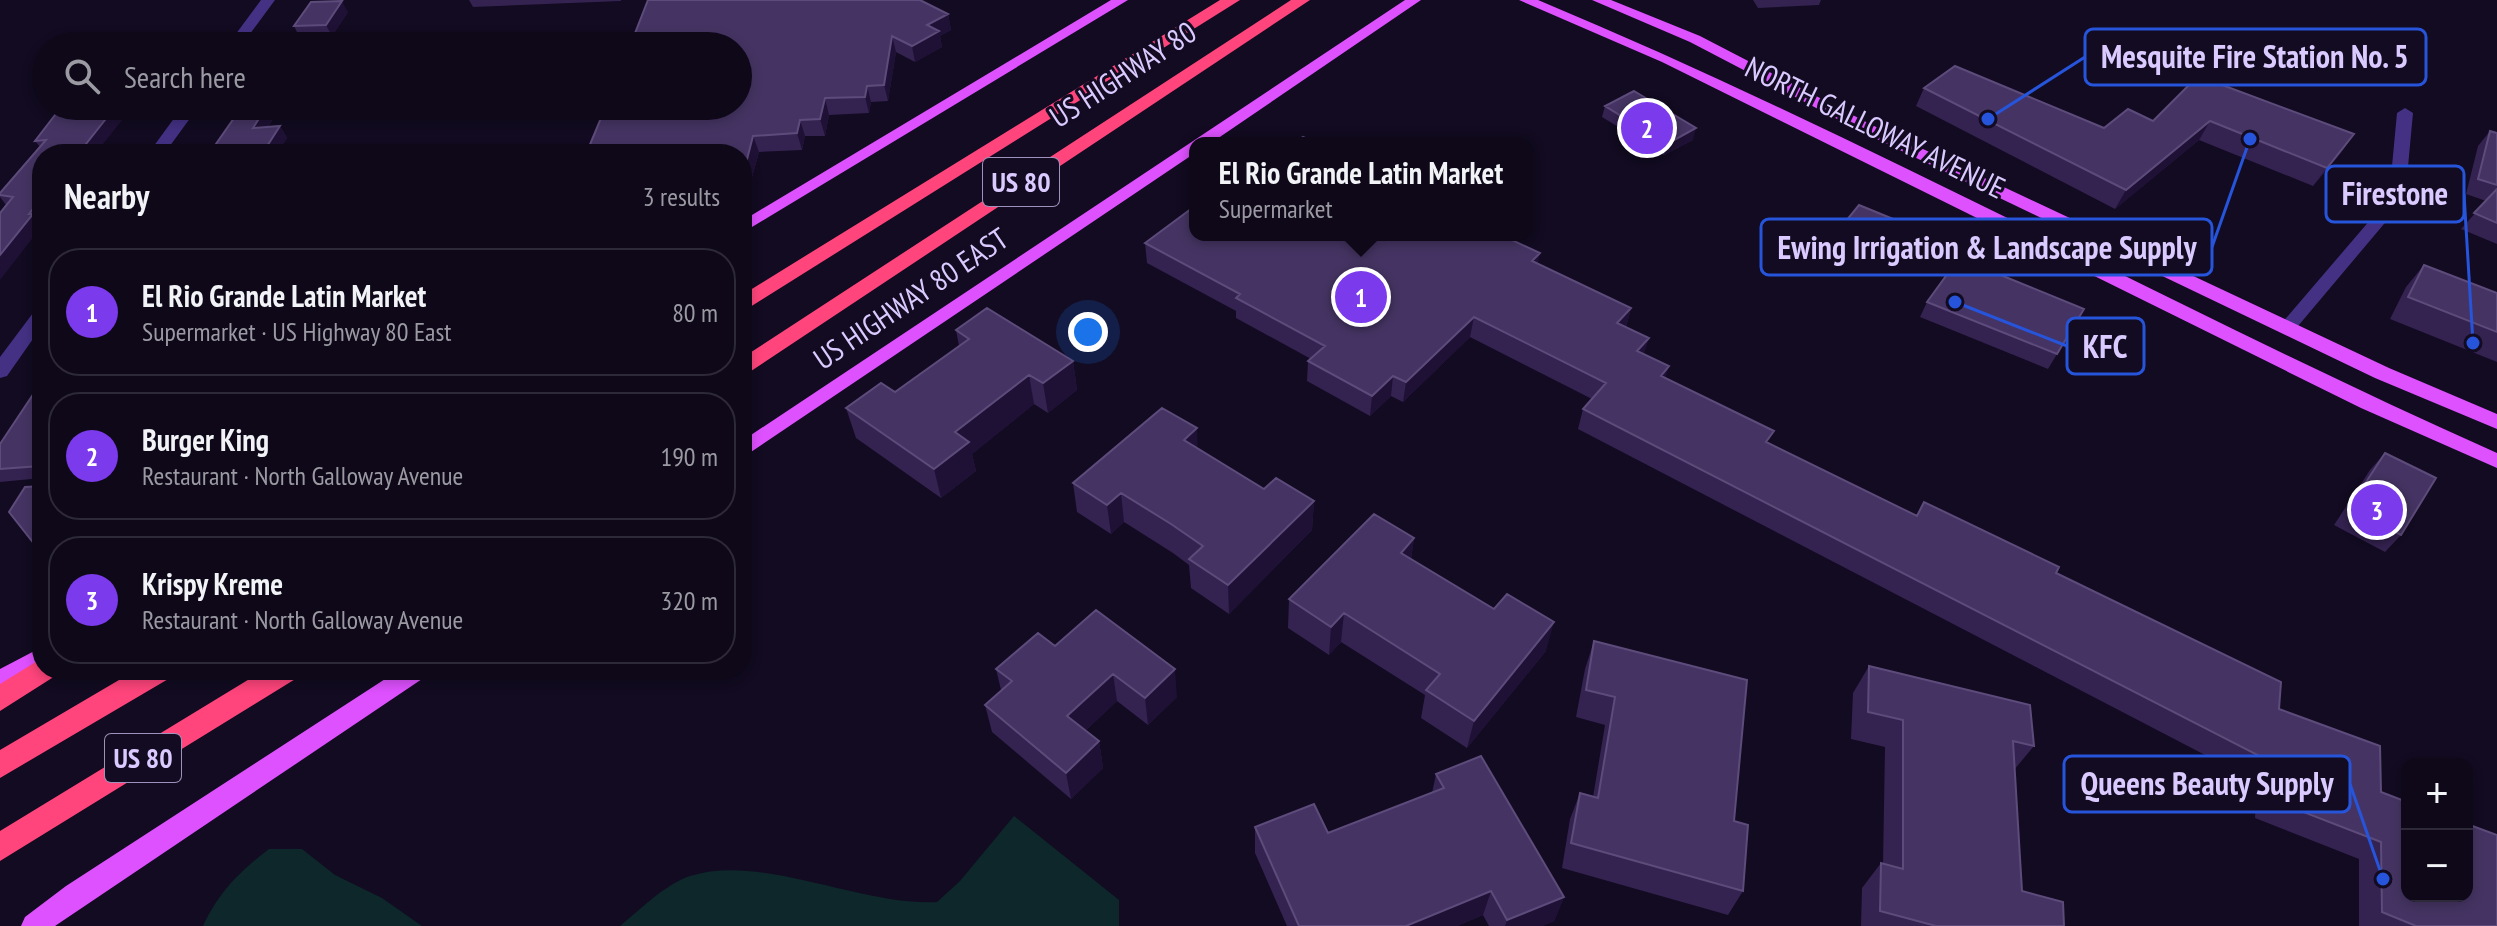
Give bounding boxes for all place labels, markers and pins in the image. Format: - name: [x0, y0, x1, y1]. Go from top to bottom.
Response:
- callout: Mesquite Fire Station No. 5: [2085, 29, 2426, 85]
- pin: 2: [1621, 98, 1673, 158]
- callout: Firestone: [2326, 166, 2464, 222]
- callout: Ewing Irrigation & Landscape Supply: [1761, 219, 2212, 275]
- pin: 1: [1335, 267, 1387, 327]
- callout: KFC: [2067, 318, 2144, 374]
- pin: 3: [2351, 480, 2403, 540]
- callout: Queens Beauty Supply: [2064, 756, 2350, 812]

